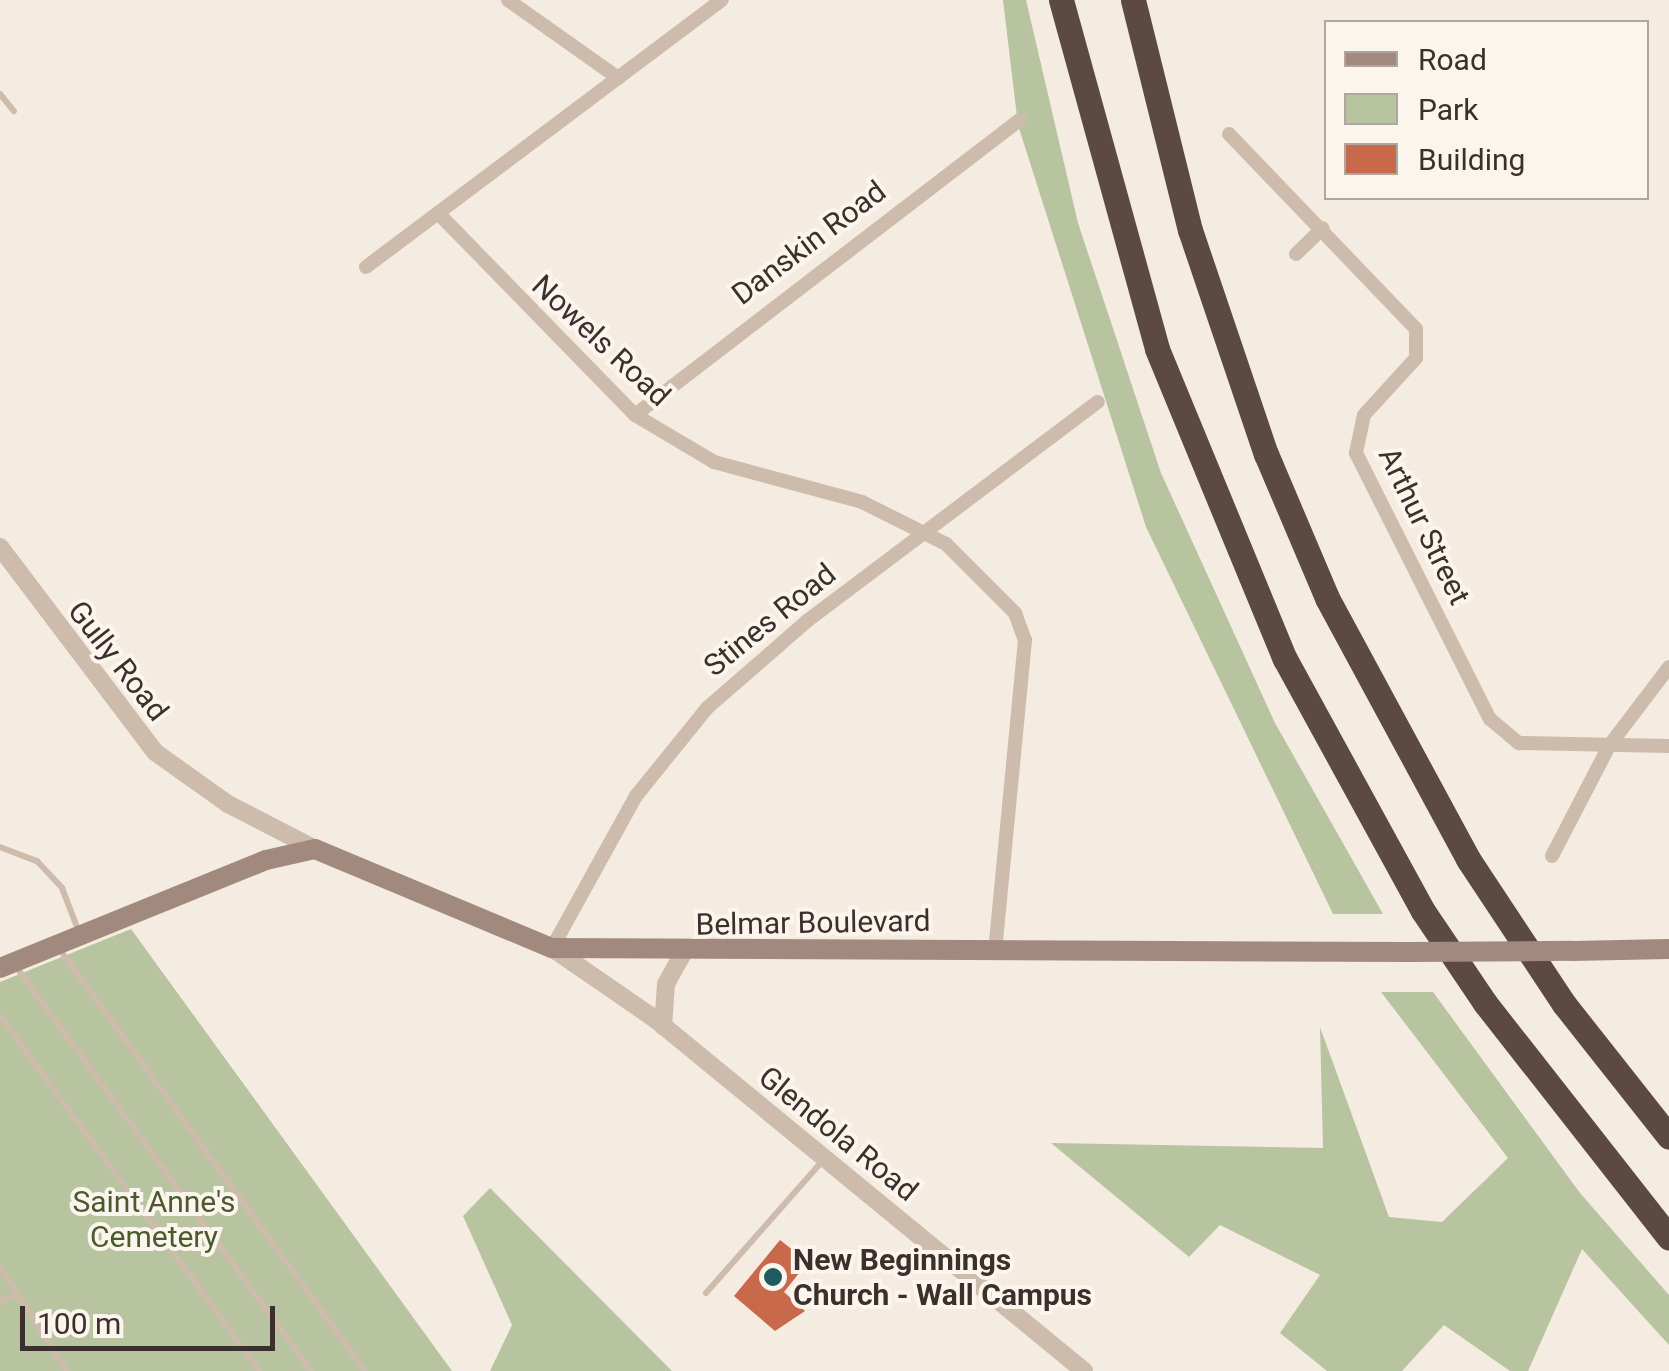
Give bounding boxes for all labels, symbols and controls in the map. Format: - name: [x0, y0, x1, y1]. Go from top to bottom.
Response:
- legend: [1324, 20, 1649, 200]
- text: Road: [1418, 42, 1487, 77]
- text: Park: [1418, 92, 1478, 127]
- text: Building: [1418, 142, 1525, 177]
- street label: Danskin Road: [725, 173, 893, 313]
- street label: Nowels Road: [524, 268, 678, 414]
- street label: Arthur Street: [1371, 442, 1477, 610]
- street label: Stines Road: [697, 556, 843, 684]
- street label: Gully Road: [60, 594, 176, 728]
- street label: Belmar Boulevard: [695, 903, 931, 943]
- street label: Glendola Road: [751, 1059, 925, 1209]
- park label: Saint Anne's Cemetery: [72, 1184, 236, 1254]
- place label: New Beginnings Church - Wall Campus: [793, 1242, 1092, 1312]
- marker: New Beginnings Church - Wall Campus: [762, 1266, 784, 1288]
- scale bar: [25, 1286, 280, 1348]
- text: 100 m: [37, 1306, 121, 1341]

